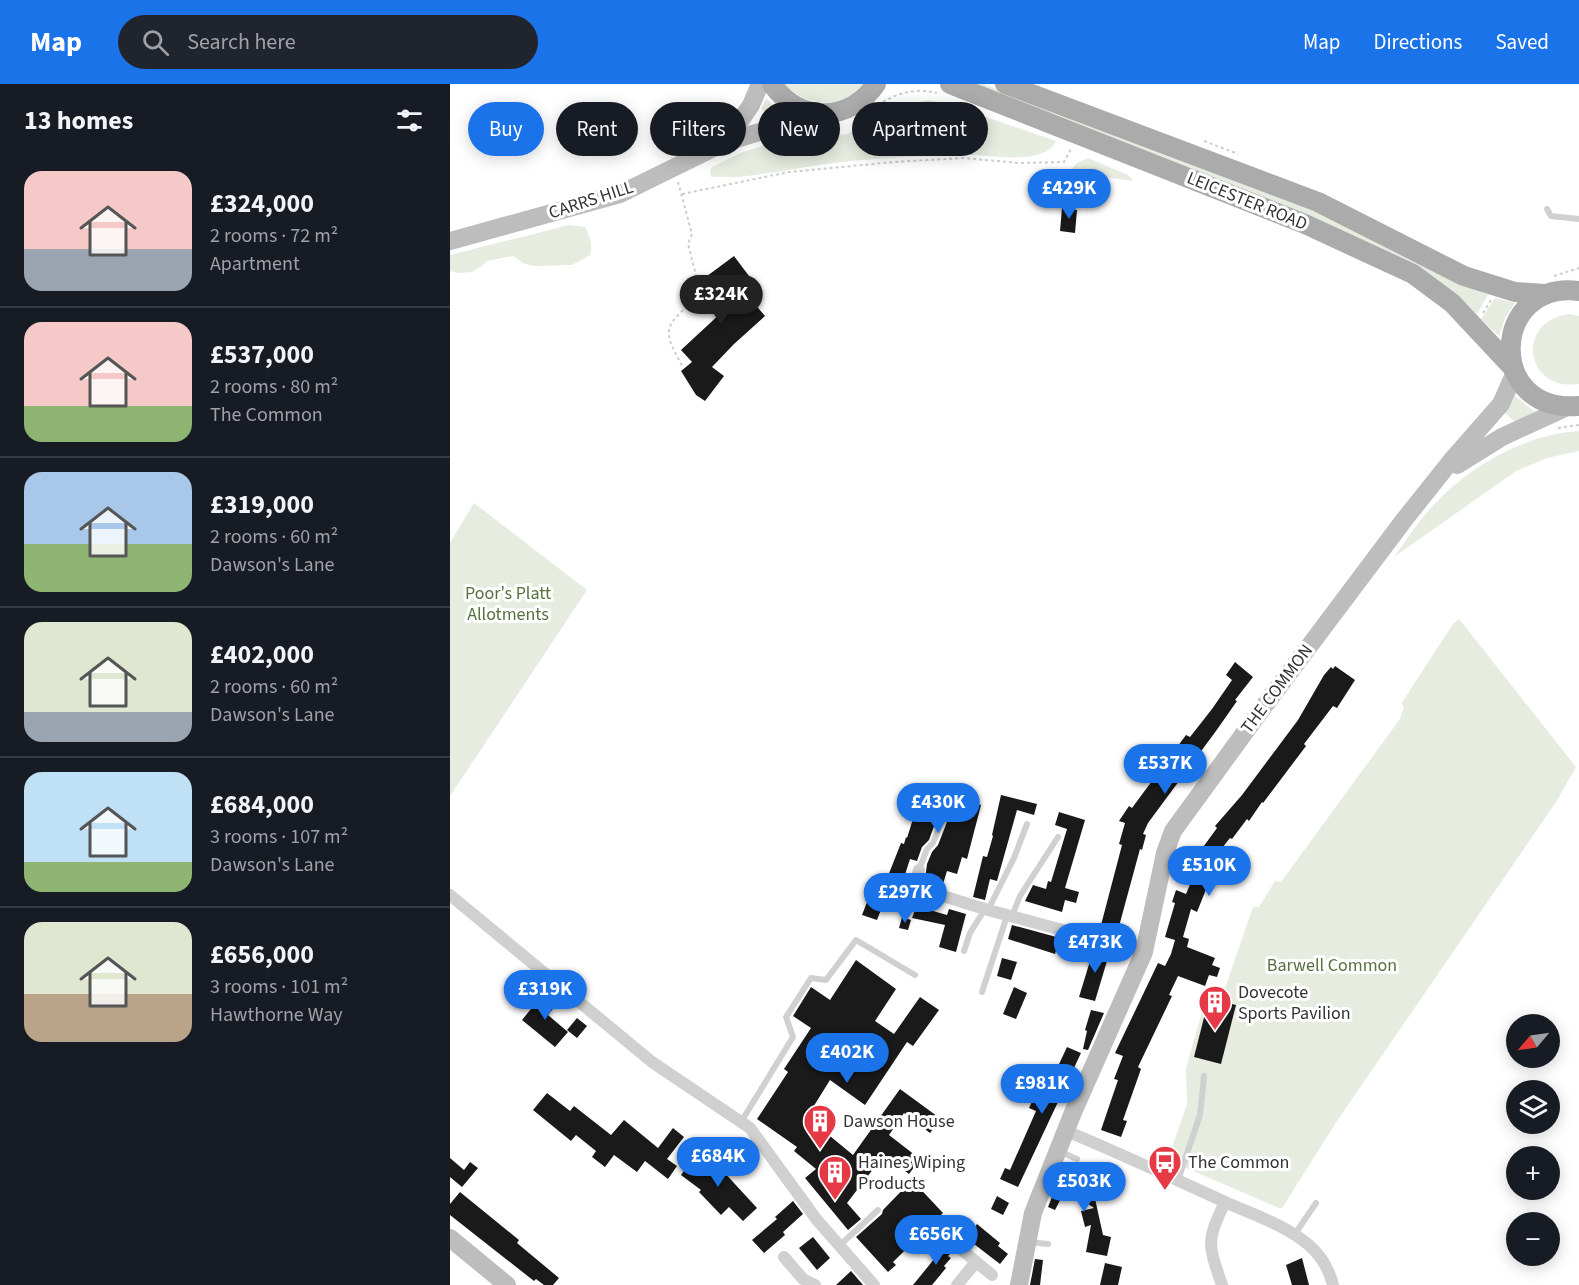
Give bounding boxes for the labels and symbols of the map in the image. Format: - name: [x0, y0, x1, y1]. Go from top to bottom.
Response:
- street label: LEICESTER ROAD: [1183, 165, 1311, 237]
- pin: £429K: [1027, 169, 1111, 220]
- street label: CARRS HILL: [546, 175, 637, 225]
- pin: £324K: [679, 275, 763, 326]
- park label: Poor's Platt Allotments: [465, 581, 551, 627]
- street label: THE COMMON: [1235, 639, 1319, 739]
- pin: £537K: [1123, 744, 1207, 795]
- pin: £430K: [896, 783, 980, 834]
- pin: £510K: [1167, 846, 1251, 897]
- pin: £297K: [863, 873, 947, 924]
- pin: £473K: [1053, 923, 1137, 974]
- park label: Barwell Common: [1267, 953, 1397, 978]
- pin: £319K: [503, 970, 587, 1021]
- place label: Dovecote Sports Pavilion: [1238, 980, 1351, 1026]
- building icon: Dovecote Sports Pavilion: [1197, 984, 1233, 1031]
- north arrow: [1506, 1014, 1560, 1068]
- pin: £402K: [805, 1033, 889, 1084]
- pin: £981K: [1000, 1064, 1084, 1115]
- building icon: Dawson House: [802, 1103, 838, 1150]
- place label: Dawson House: [843, 1109, 955, 1134]
- pin: £684K: [676, 1137, 760, 1188]
- bus stop icon: The Common: [1147, 1144, 1183, 1191]
- place label: Haines Wiping Products: [858, 1150, 965, 1196]
- place label: The Common: [1188, 1150, 1289, 1175]
- building icon: Haines Wiping Products: [817, 1154, 853, 1201]
- pin: £503K: [1042, 1162, 1126, 1213]
- pin: £656K: [894, 1215, 978, 1266]

